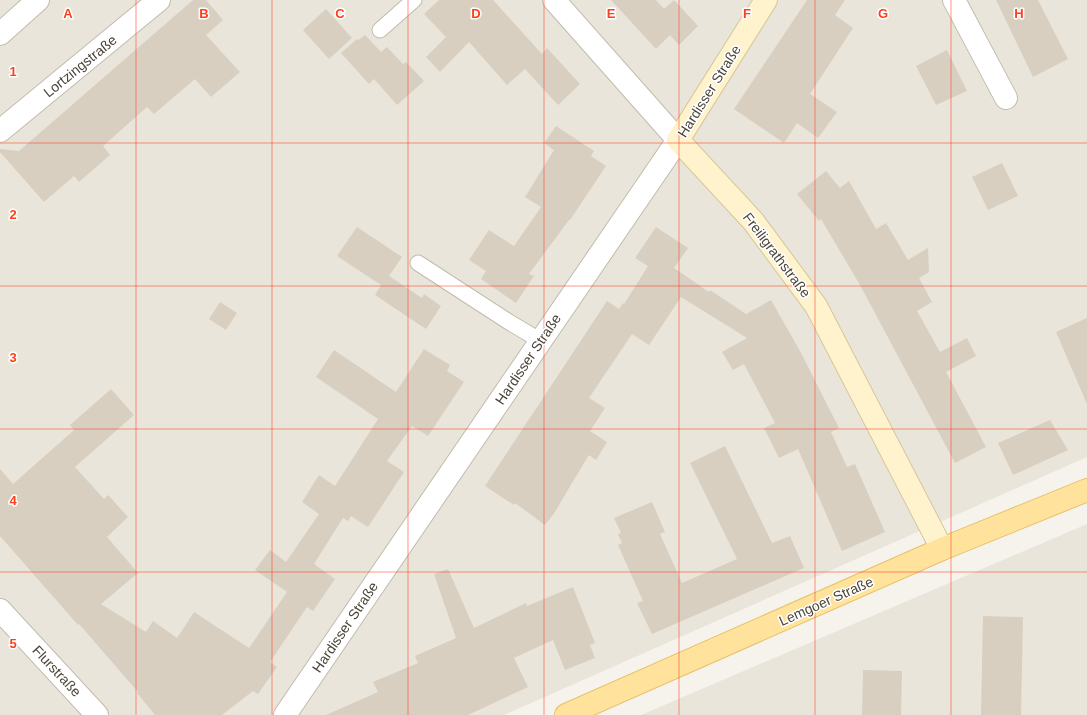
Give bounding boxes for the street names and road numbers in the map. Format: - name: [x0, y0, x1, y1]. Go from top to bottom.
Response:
- street label: Lortzingstraße: [40, 31, 120, 100]
- street label: Hardisser Straße: [674, 42, 744, 140]
- street label: Freiligrathstraße: [740, 209, 814, 301]
- street label: Hardisser Straße: [492, 310, 564, 407]
- street label: Lemgoer Straße: [777, 573, 876, 629]
- street label: Hardisser Straße: [309, 578, 381, 675]
- street label: Flurstraße: [29, 642, 85, 700]

